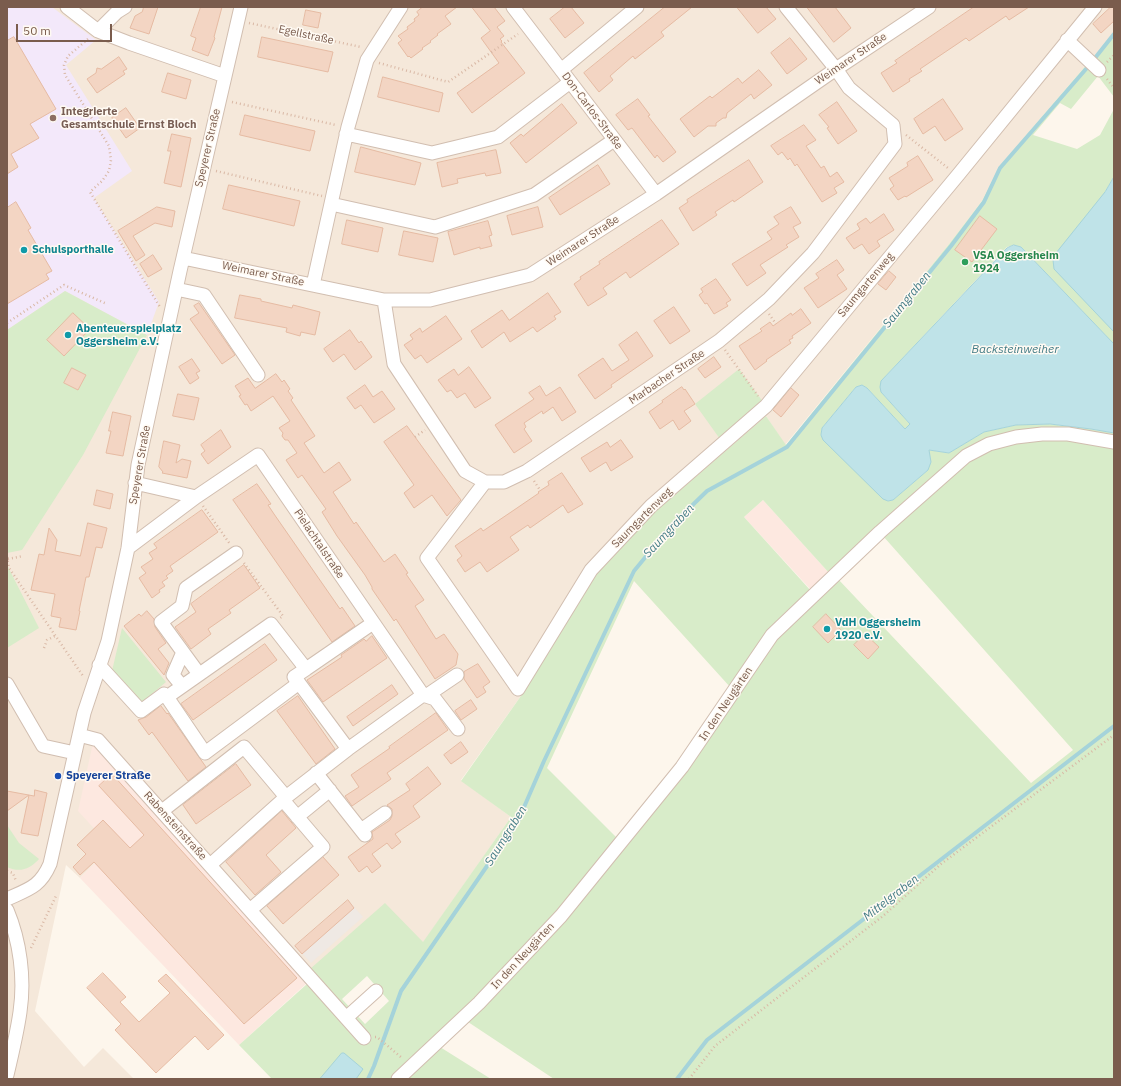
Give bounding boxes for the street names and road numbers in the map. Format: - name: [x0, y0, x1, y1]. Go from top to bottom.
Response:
- street label: Egellstraße: [277, 23, 335, 47]
- street label: Weimarer Straße: [813, 30, 889, 88]
- street label: Don-Carlos-Straße: [559, 70, 625, 152]
- street label: Speyerer Straße: [193, 108, 223, 188]
- street label: Weimarer Straße: [544, 213, 622, 269]
- street label: Saumgartenweg: [835, 250, 897, 320]
- street label: Weimarer Straße: [221, 259, 305, 289]
- street label: Marbacher Straße: [627, 347, 707, 407]
- street label: Speyerer Straße: [127, 424, 153, 506]
- street label: Saumgartenweg: [609, 485, 675, 551]
- street label: Pielachtalstraße: [291, 507, 347, 581]
- street label: In den Neugärten: [696, 664, 756, 744]
- street label: Rabensteinstraße: [141, 789, 209, 863]
- street label: In den Neugärten: [489, 920, 557, 992]

